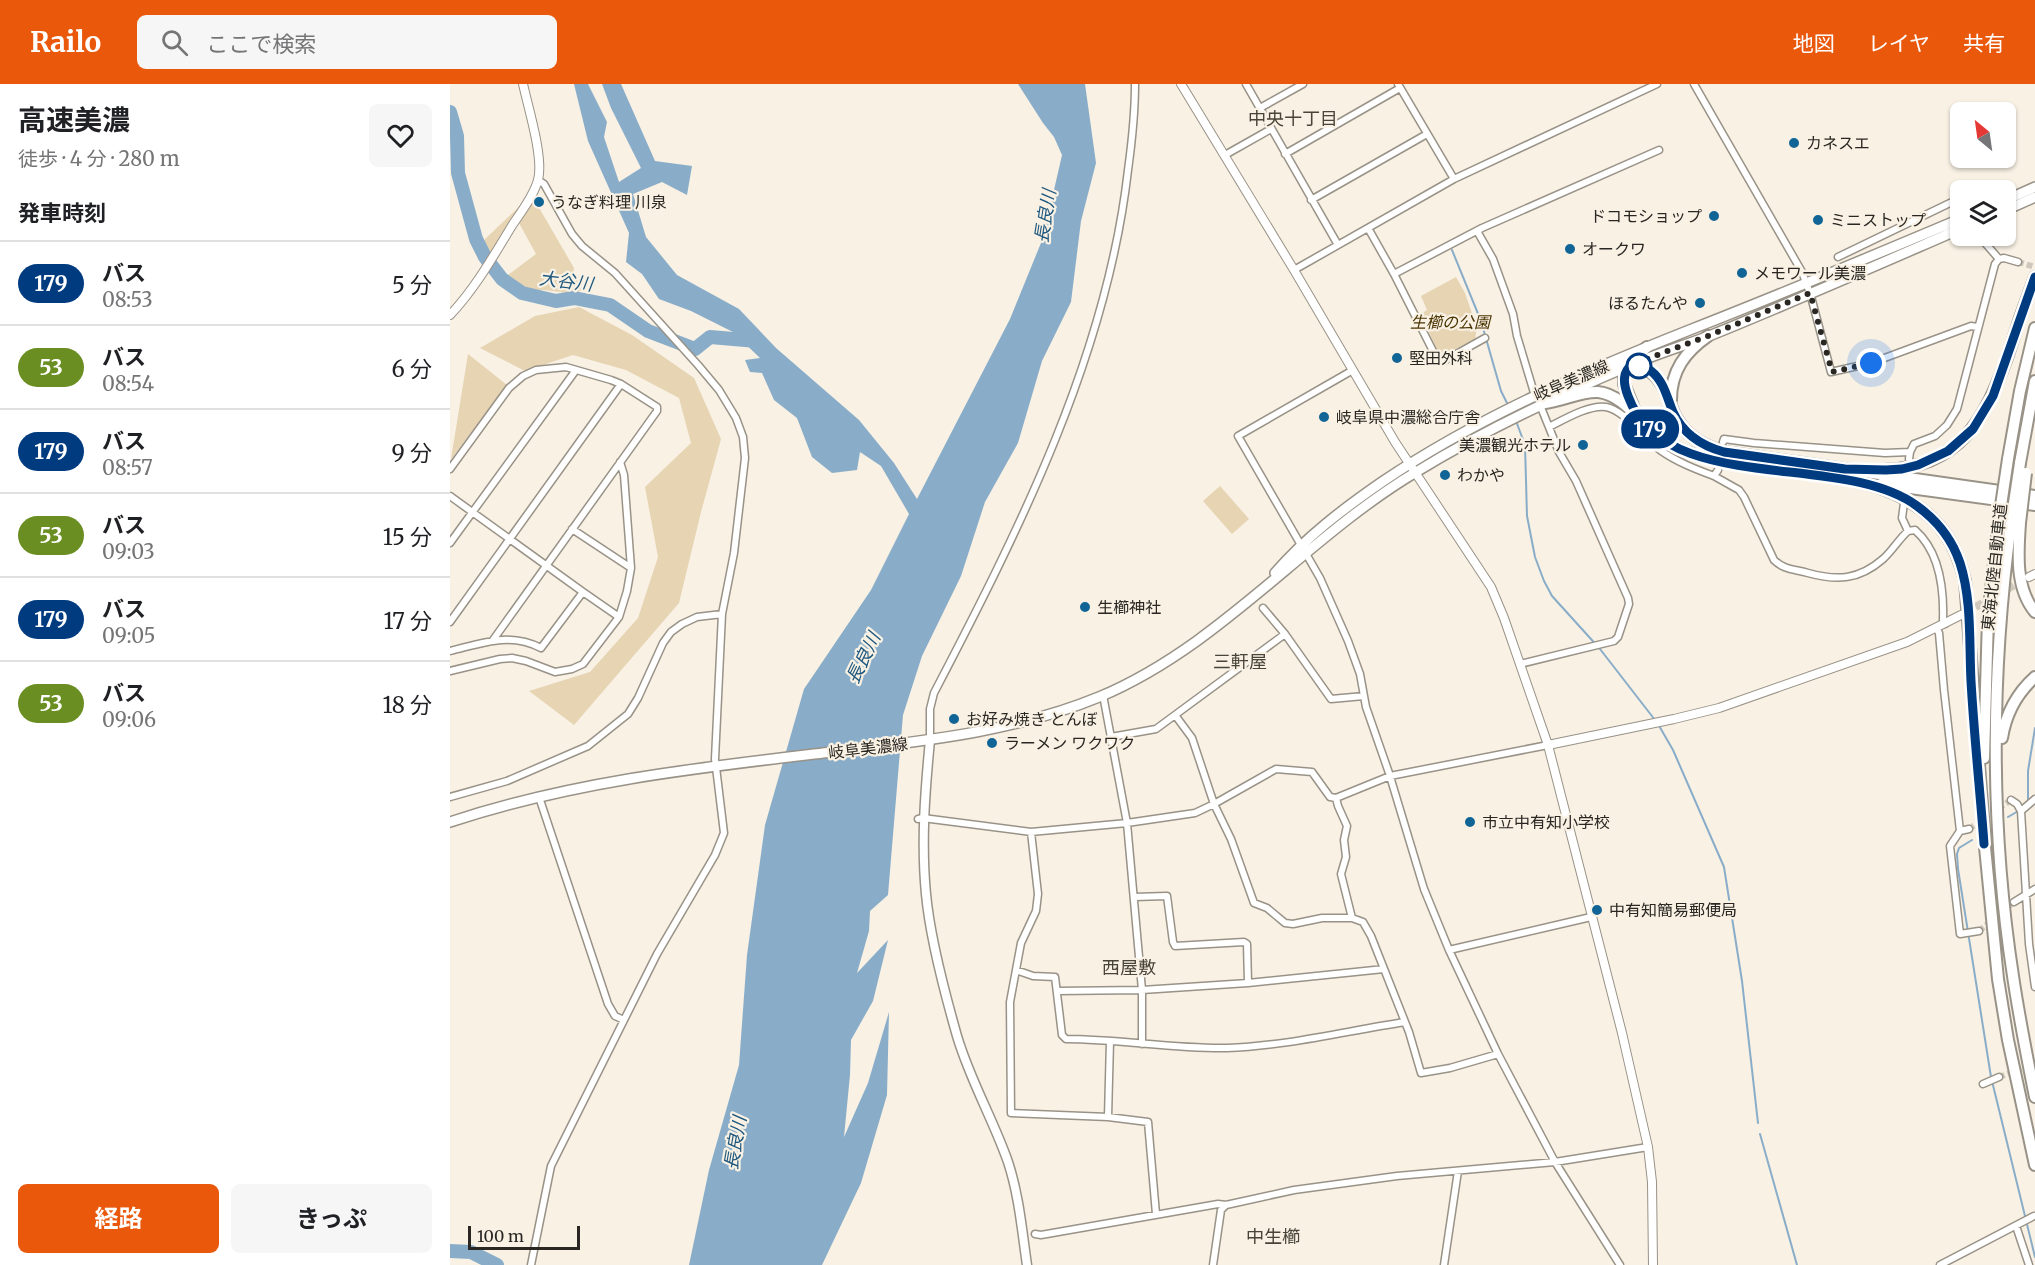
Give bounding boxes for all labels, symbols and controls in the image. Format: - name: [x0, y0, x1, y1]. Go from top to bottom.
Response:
- search box: [137, 15, 557, 69]
- text: Railo: [30, 24, 101, 60]
- icon: search: [158, 26, 191, 59]
- text: ここで検索: [206, 30, 316, 58]
- text: 地図: [1793, 30, 1835, 57]
- text: レイヤ: [1868, 30, 1930, 57]
- text: 共有: [1963, 30, 2005, 57]
- text: 高速美濃: [18, 102, 130, 138]
- north arrow: [1950, 102, 2016, 168]
- map controls: [1950, 102, 2016, 246]
- button: heart: [369, 104, 432, 167]
- district label: 中央十丁目: [1248, 107, 1338, 130]
- place label: カネスエ: [1806, 133, 1870, 153]
- marker: カネスエ: [1787, 136, 1801, 150]
- text: 徒歩 · 4 分 · 280 m: [18, 146, 180, 171]
- button: layers: [1950, 180, 2016, 246]
- water label: 長良川: [1029, 186, 1061, 244]
- place label: うなぎ料理 川泉: [551, 192, 667, 212]
- marker: うなぎ料理 川泉: [532, 195, 546, 209]
- text: 発車時刻: [18, 199, 106, 227]
- place label: ドコモショップ: [1590, 206, 1702, 226]
- marker: ドコモショップ: [1707, 209, 1721, 223]
- place label: ミニストップ: [1830, 210, 1926, 230]
- marker: ミニストップ: [1811, 213, 1825, 227]
- place label: オークワ: [1582, 239, 1646, 259]
- marker: オークワ: [1563, 242, 1577, 256]
- text: バス: [102, 259, 146, 287]
- place label: メモワール美濃: [1754, 263, 1866, 283]
- water label: 大谷川: [538, 266, 596, 296]
- marker: メモワール美濃: [1735, 266, 1749, 280]
- text: 179: [34, 270, 68, 297]
- text: 5 分: [392, 271, 432, 299]
- text: 08:53: [102, 287, 153, 312]
- place label: ほるたんや: [1608, 293, 1688, 313]
- marker: ほるたんや: [1693, 296, 1707, 310]
- park label: 生櫛の公園: [1410, 312, 1492, 332]
- text: バス: [102, 343, 146, 371]
- place label: 堅田外科: [1409, 348, 1473, 368]
- your location: [1856, 348, 1886, 378]
- marker: 堅田外科: [1390, 351, 1404, 365]
- unlabelled marker: [1626, 353, 1652, 379]
- text: 53: [39, 354, 63, 381]
- text: 6 分: [391, 355, 432, 383]
- street label: 岐阜美濃線: [1530, 355, 1612, 405]
- text: 08:54: [102, 371, 154, 396]
- place label: 岐阜県中濃総合庁舎: [1336, 407, 1480, 427]
- marker: 岐阜県中濃総合庁舎: [1317, 410, 1331, 424]
- line badge: 179: [1616, 410, 1684, 448]
- text: 179: [1633, 416, 1667, 443]
- text: バス: [102, 427, 146, 455]
- place label: 美濃観光ホテル: [1459, 435, 1571, 455]
- text: 179: [34, 438, 68, 465]
- marker: 美濃観光ホテル: [1576, 438, 1590, 452]
- text: 9 分: [391, 439, 432, 467]
- text: 08:57: [102, 455, 153, 480]
- place label: わかや: [1457, 465, 1505, 485]
- marker: わかや: [1438, 468, 1452, 482]
- street label: 東海北陸自動車道: [1977, 502, 2011, 632]
- text: バス: [102, 511, 146, 539]
- text: 53: [39, 522, 63, 549]
- text: 15 分: [383, 523, 432, 551]
- text: 09:03: [102, 539, 155, 564]
- text: バス: [102, 595, 146, 623]
- place label: 生櫛神社: [1097, 597, 1161, 617]
- marker: 生櫛神社: [1078, 600, 1092, 614]
- text: 179: [34, 606, 68, 633]
- text: 17 分: [384, 607, 432, 635]
- text: 09:05: [102, 623, 155, 648]
- water label: 長良川: [841, 627, 886, 687]
- district label: 三軒屋: [1213, 650, 1267, 673]
- text: バス: [102, 679, 146, 707]
- text: 53: [39, 690, 63, 717]
- text: 18 分: [382, 691, 432, 719]
- text: 09:06: [102, 707, 156, 732]
- place label: お好み焼き とんぼ: [966, 709, 1098, 729]
- marker: お好み焼き とんぼ: [947, 712, 961, 726]
- street label: 岐阜美濃線: [827, 733, 909, 763]
- place label: ラーメン ワクワク: [1004, 733, 1135, 753]
- marker: ラーメン ワクワク: [985, 736, 999, 750]
- place label: 市立中有知小学校: [1482, 812, 1610, 832]
- marker: 市立中有知小学校: [1463, 815, 1477, 829]
- place label: 中有知簡易郵便局: [1609, 900, 1737, 920]
- marker: 中有知簡易郵便局: [1590, 903, 1604, 917]
- district label: 西屋敷: [1102, 956, 1156, 979]
- water label: 長良川: [719, 1112, 751, 1172]
- button: 経路: [18, 1184, 219, 1253]
- button: きっぷ: [231, 1184, 432, 1253]
- scale bar: [468, 1223, 580, 1250]
- district label: 中生櫛: [1246, 1225, 1300, 1248]
- text: 100 m: [477, 1226, 524, 1246]

